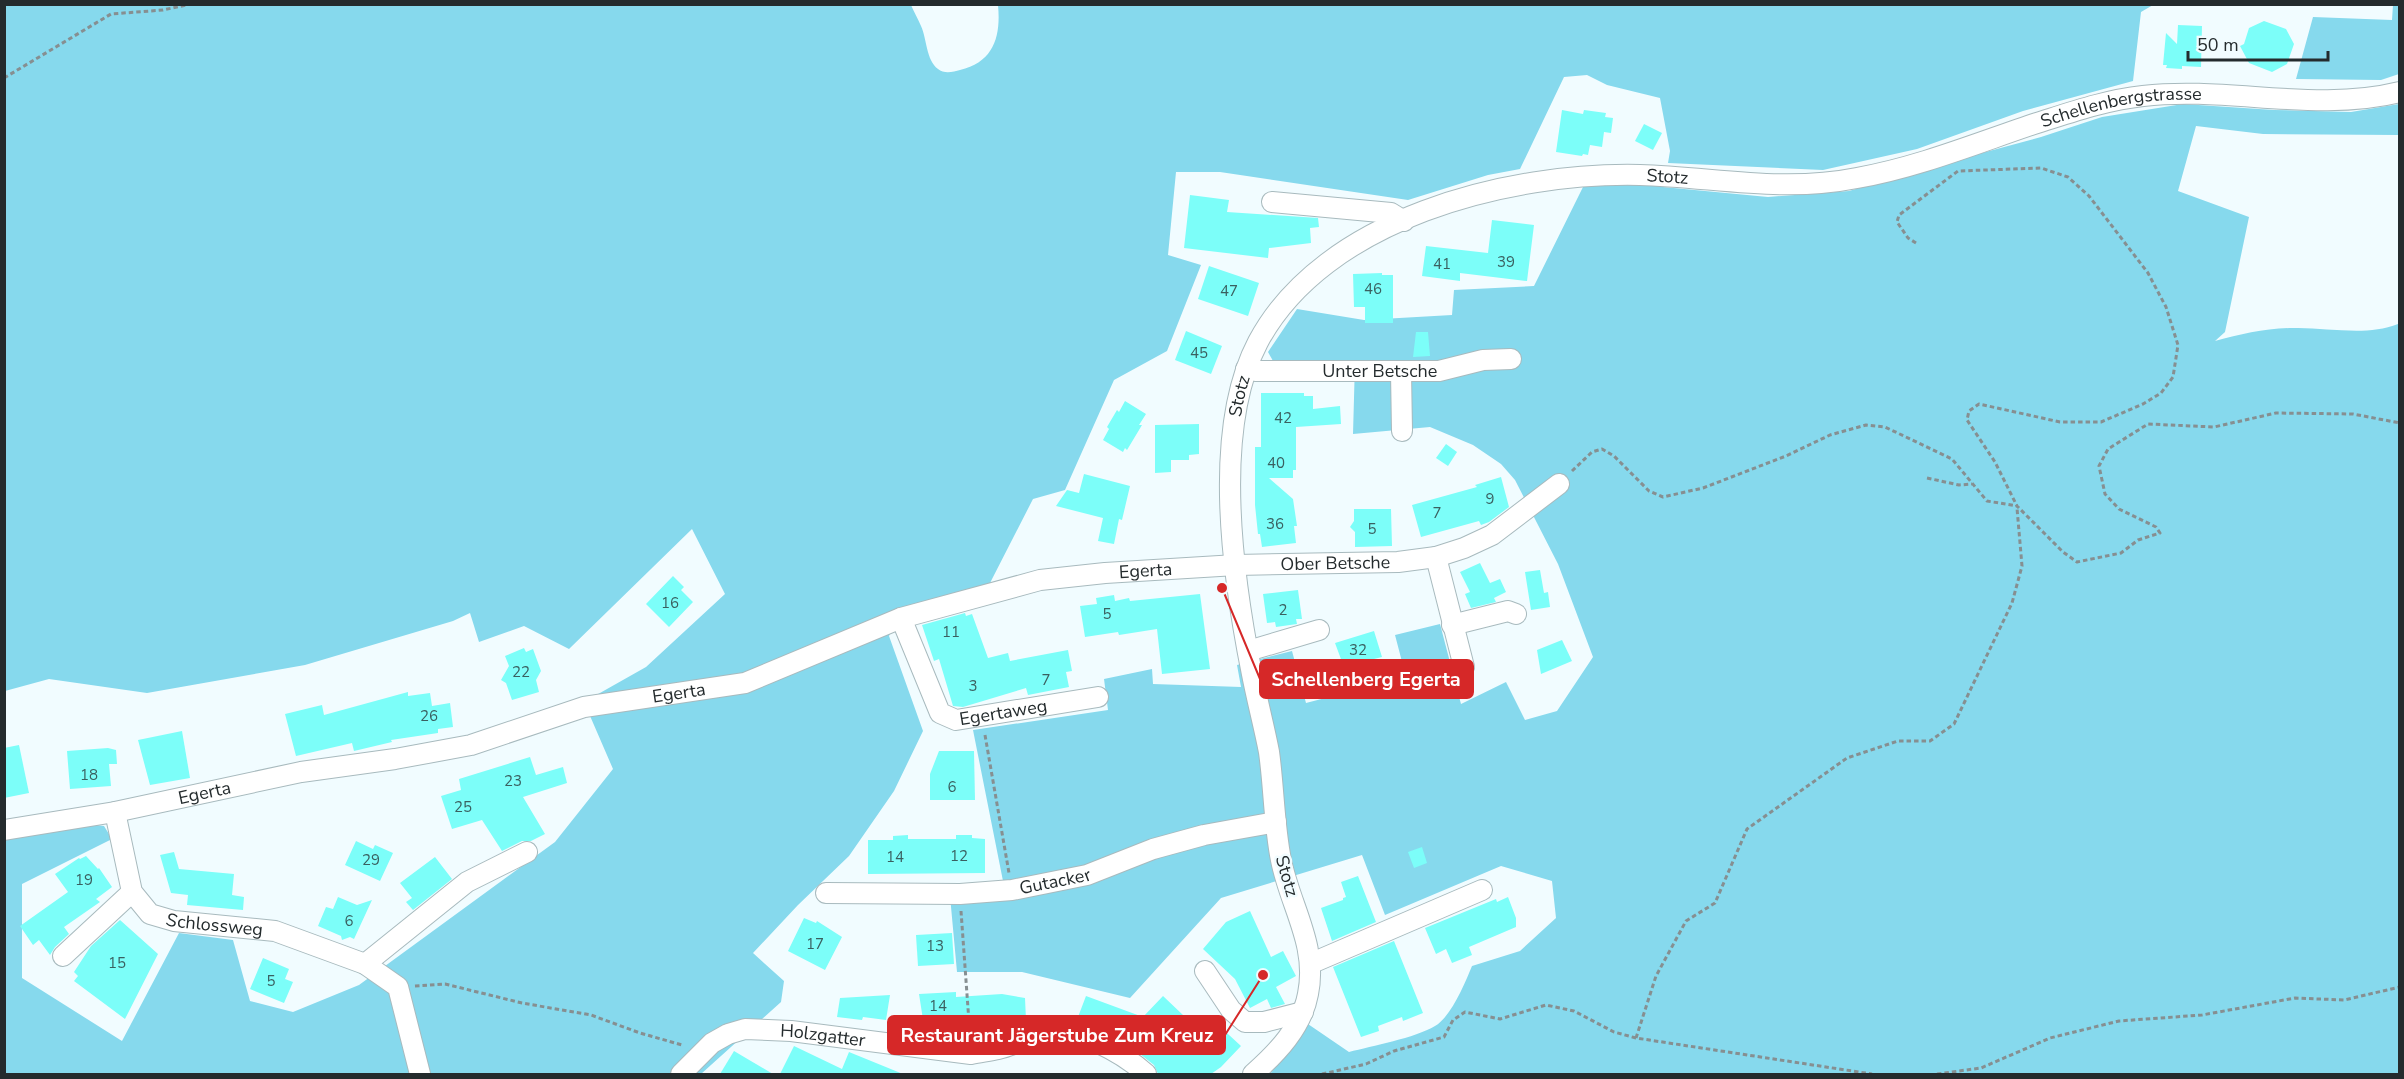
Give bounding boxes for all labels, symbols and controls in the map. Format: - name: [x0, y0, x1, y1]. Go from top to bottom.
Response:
- scale bar: [2188, 24, 2328, 62]
- text: 50 m: [2197, 33, 2239, 57]
- street label: Schellenbergstrasse: [2037, 82, 2202, 133]
- street label: Stotz: [1646, 163, 1689, 190]
- house number: 39: [1497, 252, 1515, 272]
- house number: 41: [1433, 254, 1451, 274]
- house number: 46: [1364, 279, 1382, 299]
- house number: 47: [1220, 281, 1238, 301]
- house number: 45: [1190, 343, 1208, 363]
- street label: Unter Betsche: [1322, 359, 1437, 383]
- street label: Stotz: [1223, 372, 1256, 418]
- house number: 42: [1274, 408, 1292, 428]
- house number: 40: [1267, 453, 1285, 473]
- house number: 9: [1485, 489, 1495, 509]
- house number: 7: [1432, 503, 1442, 523]
- house number: 36: [1266, 514, 1284, 534]
- house number: 5: [1367, 519, 1377, 539]
- street label: Ober Betsche: [1280, 550, 1391, 576]
- street label: Egerta: [1118, 557, 1173, 584]
- house number: 16: [661, 593, 679, 613]
- house number: 2: [1278, 600, 1288, 620]
- house number: 5: [1102, 604, 1112, 624]
- house number: 11: [942, 622, 960, 642]
- house number: 32: [1349, 640, 1367, 660]
- callout: Schellenberg Egerta: [1260, 660, 1473, 698]
- house number: 22: [512, 662, 530, 682]
- text: Schellenberg Egerta: [1271, 666, 1461, 693]
- house number: 7: [1041, 670, 1051, 690]
- house number: 3: [968, 676, 978, 696]
- street label: Egerta: [651, 677, 707, 709]
- street label: Egertaweg: [958, 693, 1049, 731]
- house number: 26: [420, 706, 438, 726]
- house number: 18: [80, 765, 98, 785]
- house number: 23: [504, 771, 522, 791]
- street label: Egerta: [176, 775, 233, 810]
- house number: 6: [947, 777, 957, 797]
- house number: 25: [454, 797, 472, 817]
- house number: 12: [950, 846, 968, 866]
- house number: 14: [886, 847, 904, 867]
- house number: 29: [362, 850, 380, 870]
- street label: Stotz: [1270, 853, 1304, 899]
- street label: Gutacker: [1017, 862, 1095, 900]
- house number: 19: [75, 870, 93, 890]
- street label: Schlossweg: [163, 907, 264, 942]
- house number: 6: [344, 911, 354, 931]
- house number: 17: [806, 934, 824, 954]
- house number: 13: [926, 936, 944, 956]
- house number: 15: [108, 953, 126, 973]
- house number: 5: [266, 971, 276, 991]
- house number: 14: [929, 996, 947, 1016]
- callout: Restaurant Jägerstube Zum Kreuz: [888, 1016, 1225, 1054]
- street label: Holzgatter: [780, 1019, 867, 1052]
- text: Restaurant Jägerstube Zum Kreuz: [901, 1022, 1213, 1049]

